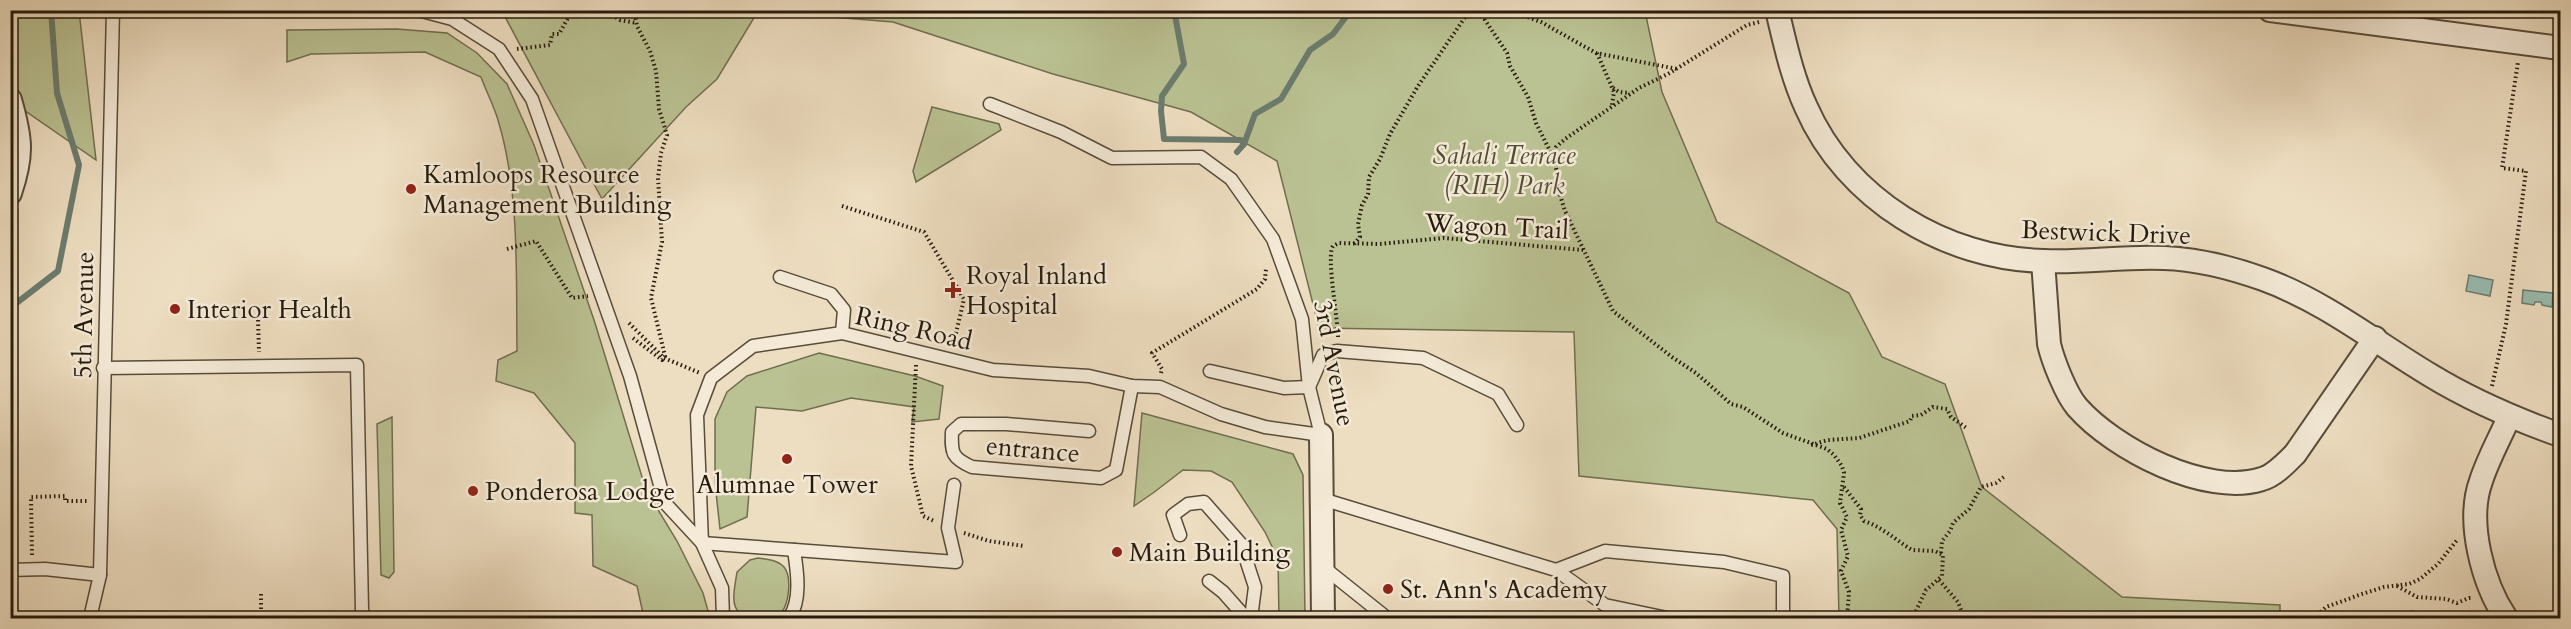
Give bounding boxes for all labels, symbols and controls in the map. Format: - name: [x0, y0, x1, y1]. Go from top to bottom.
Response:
- park label: Sahali Terrace (RIH) Park: [1433, 138, 1576, 203]
- place label: Kamloops Resource Management Building: [423, 157, 672, 222]
- marker: Kamloops Resource Management Building: [404, 182, 418, 196]
- street label: Wagon Trail: [1423, 205, 1570, 248]
- street label: Bestwick Drive: [2020, 212, 2192, 253]
- street label: 5th Avenue: [65, 251, 102, 379]
- place label: Royal Inland Hospital: [966, 258, 1107, 323]
- marker: Royal Inland Hospital: [944, 281, 962, 299]
- place label: Interior Health: [187, 292, 352, 327]
- street label: 3rd Avenue: [1305, 297, 1364, 429]
- street label: Ring Road: [852, 298, 976, 359]
- marker: Interior Health: [168, 302, 182, 316]
- street label: entrance: [985, 428, 1081, 471]
- marker: Alumnae Tower: [780, 452, 794, 466]
- place label: Alumnae Tower: [696, 467, 878, 502]
- place label: Ponderosa Lodge: [485, 474, 675, 509]
- marker: Ponderosa Lodge: [466, 484, 480, 498]
- place label: Main Building: [1129, 535, 1291, 570]
- marker: Main Building: [1110, 545, 1124, 559]
- place label: St. Ann's Academy: [1400, 572, 1608, 607]
- marker: St. Ann's Academy: [1381, 582, 1395, 596]

